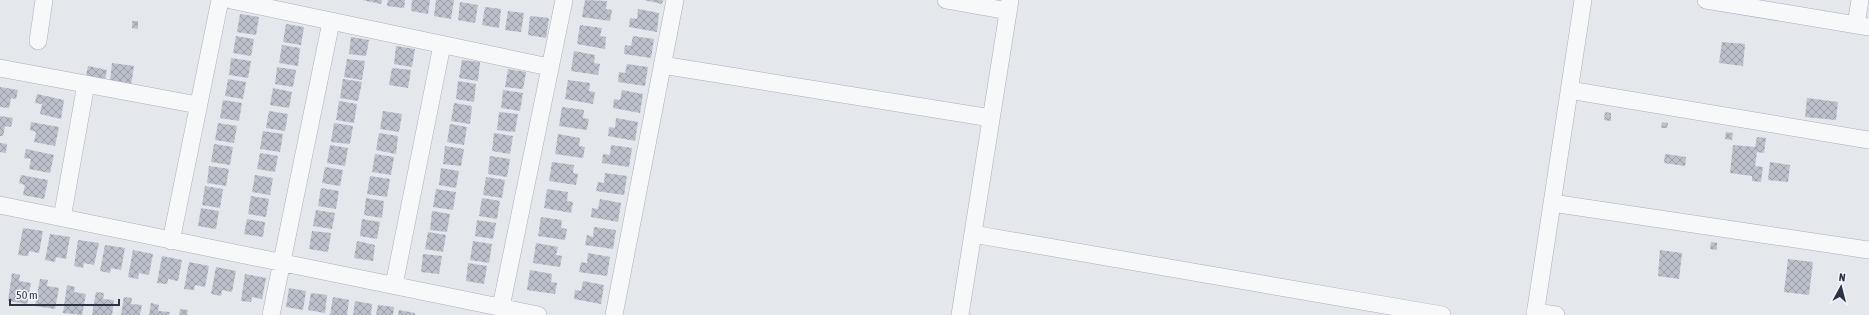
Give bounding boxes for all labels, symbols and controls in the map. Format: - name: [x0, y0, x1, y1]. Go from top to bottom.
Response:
- north arrow: [1821, 267, 1861, 307]
- text: N: [1838, 271, 1846, 283]
- scale bar: [10, 281, 119, 307]
- text: 50 m: [16, 288, 38, 302]

